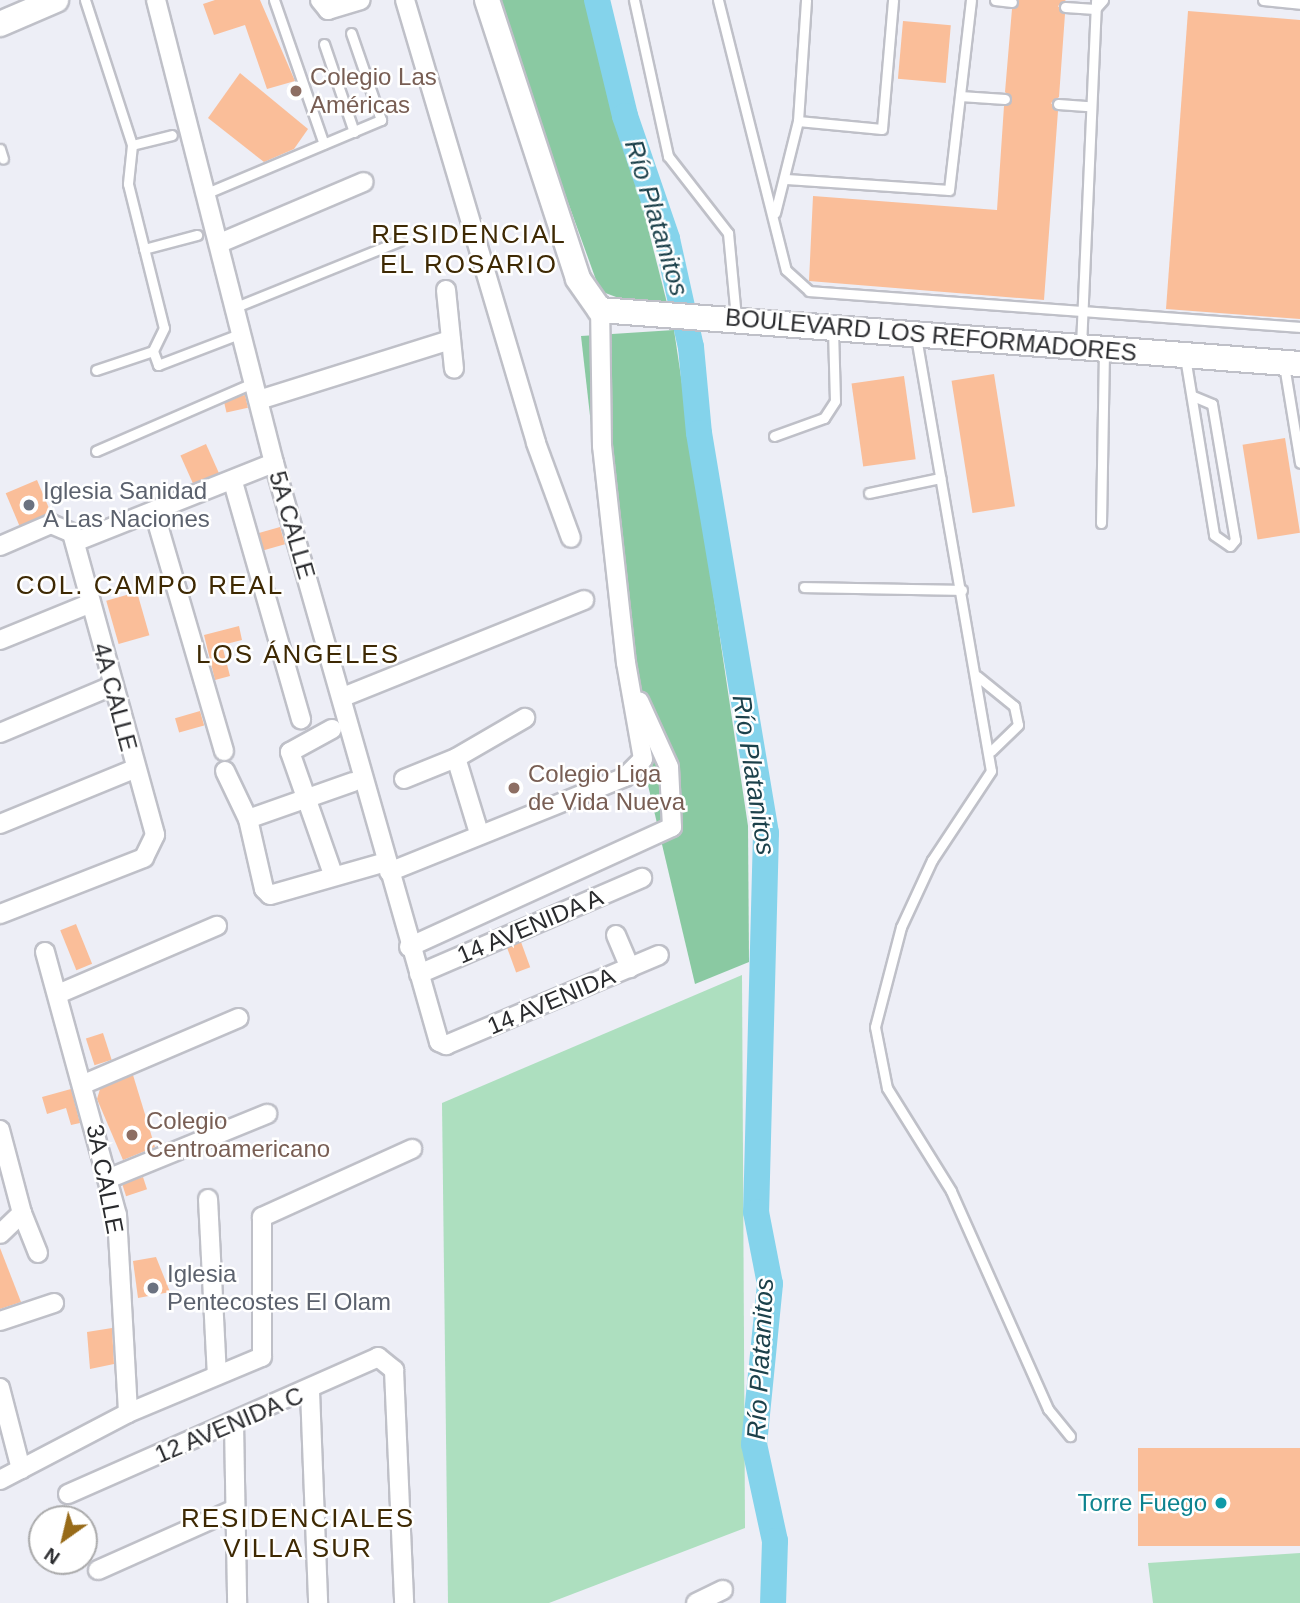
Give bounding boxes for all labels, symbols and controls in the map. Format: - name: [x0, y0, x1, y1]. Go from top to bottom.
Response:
- place label: Colegio Las Américas: [310, 63, 437, 119]
- marker: Colegio Las Américas: [288, 83, 304, 99]
- water label: Río Platanitos: [617, 136, 695, 300]
- district label: RESIDENCIAL EL ROSARIO: [373, 219, 565, 280]
- street label: BOULEVARD LOS REFORMADORES: [724, 303, 1138, 367]
- street label: 5A CALLE: [263, 467, 321, 583]
- place label: Iglesia Sanidad A Las Naciones: [43, 477, 211, 533]
- marker: Iglesia Sanidad A Las Naciones: [21, 497, 37, 513]
- district label: COL. CAMPO REAL: [18, 570, 282, 602]
- street label: 4A CALLE: [87, 639, 143, 755]
- district label: LOS ÁNGELES: [197, 639, 399, 671]
- water label: Río Platanitos: [725, 693, 781, 857]
- place label: Colegio Liga de Vida Nueva: [528, 760, 685, 816]
- marker: Colegio Liga de Vida Nueva: [506, 780, 522, 796]
- street label: 14 AVENIDA A: [451, 882, 609, 970]
- street label: 14 AVENIDA: [482, 961, 620, 1041]
- place label: Colegio Centroamericano: [146, 1107, 330, 1163]
- street label: 3A CALLE: [80, 1121, 130, 1237]
- marker: Colegio Centroamericano: [124, 1127, 140, 1143]
- place label: Iglesia Pentecostes El Olam: [167, 1260, 391, 1316]
- water label: Río Platanitos: [741, 1277, 781, 1441]
- marker: Iglesia Pentecostes El Olam: [145, 1280, 161, 1296]
- street label: 12 AVENIDA C: [149, 1380, 309, 1470]
- place label: Torre Fuego: [1078, 1489, 1207, 1517]
- marker: Torre Fuego: [1213, 1495, 1229, 1511]
- district label: RESIDENCIALES VILLA SUR: [183, 1503, 413, 1564]
- north arrow: [28, 1505, 98, 1575]
- text: N: [41, 1544, 64, 1569]

